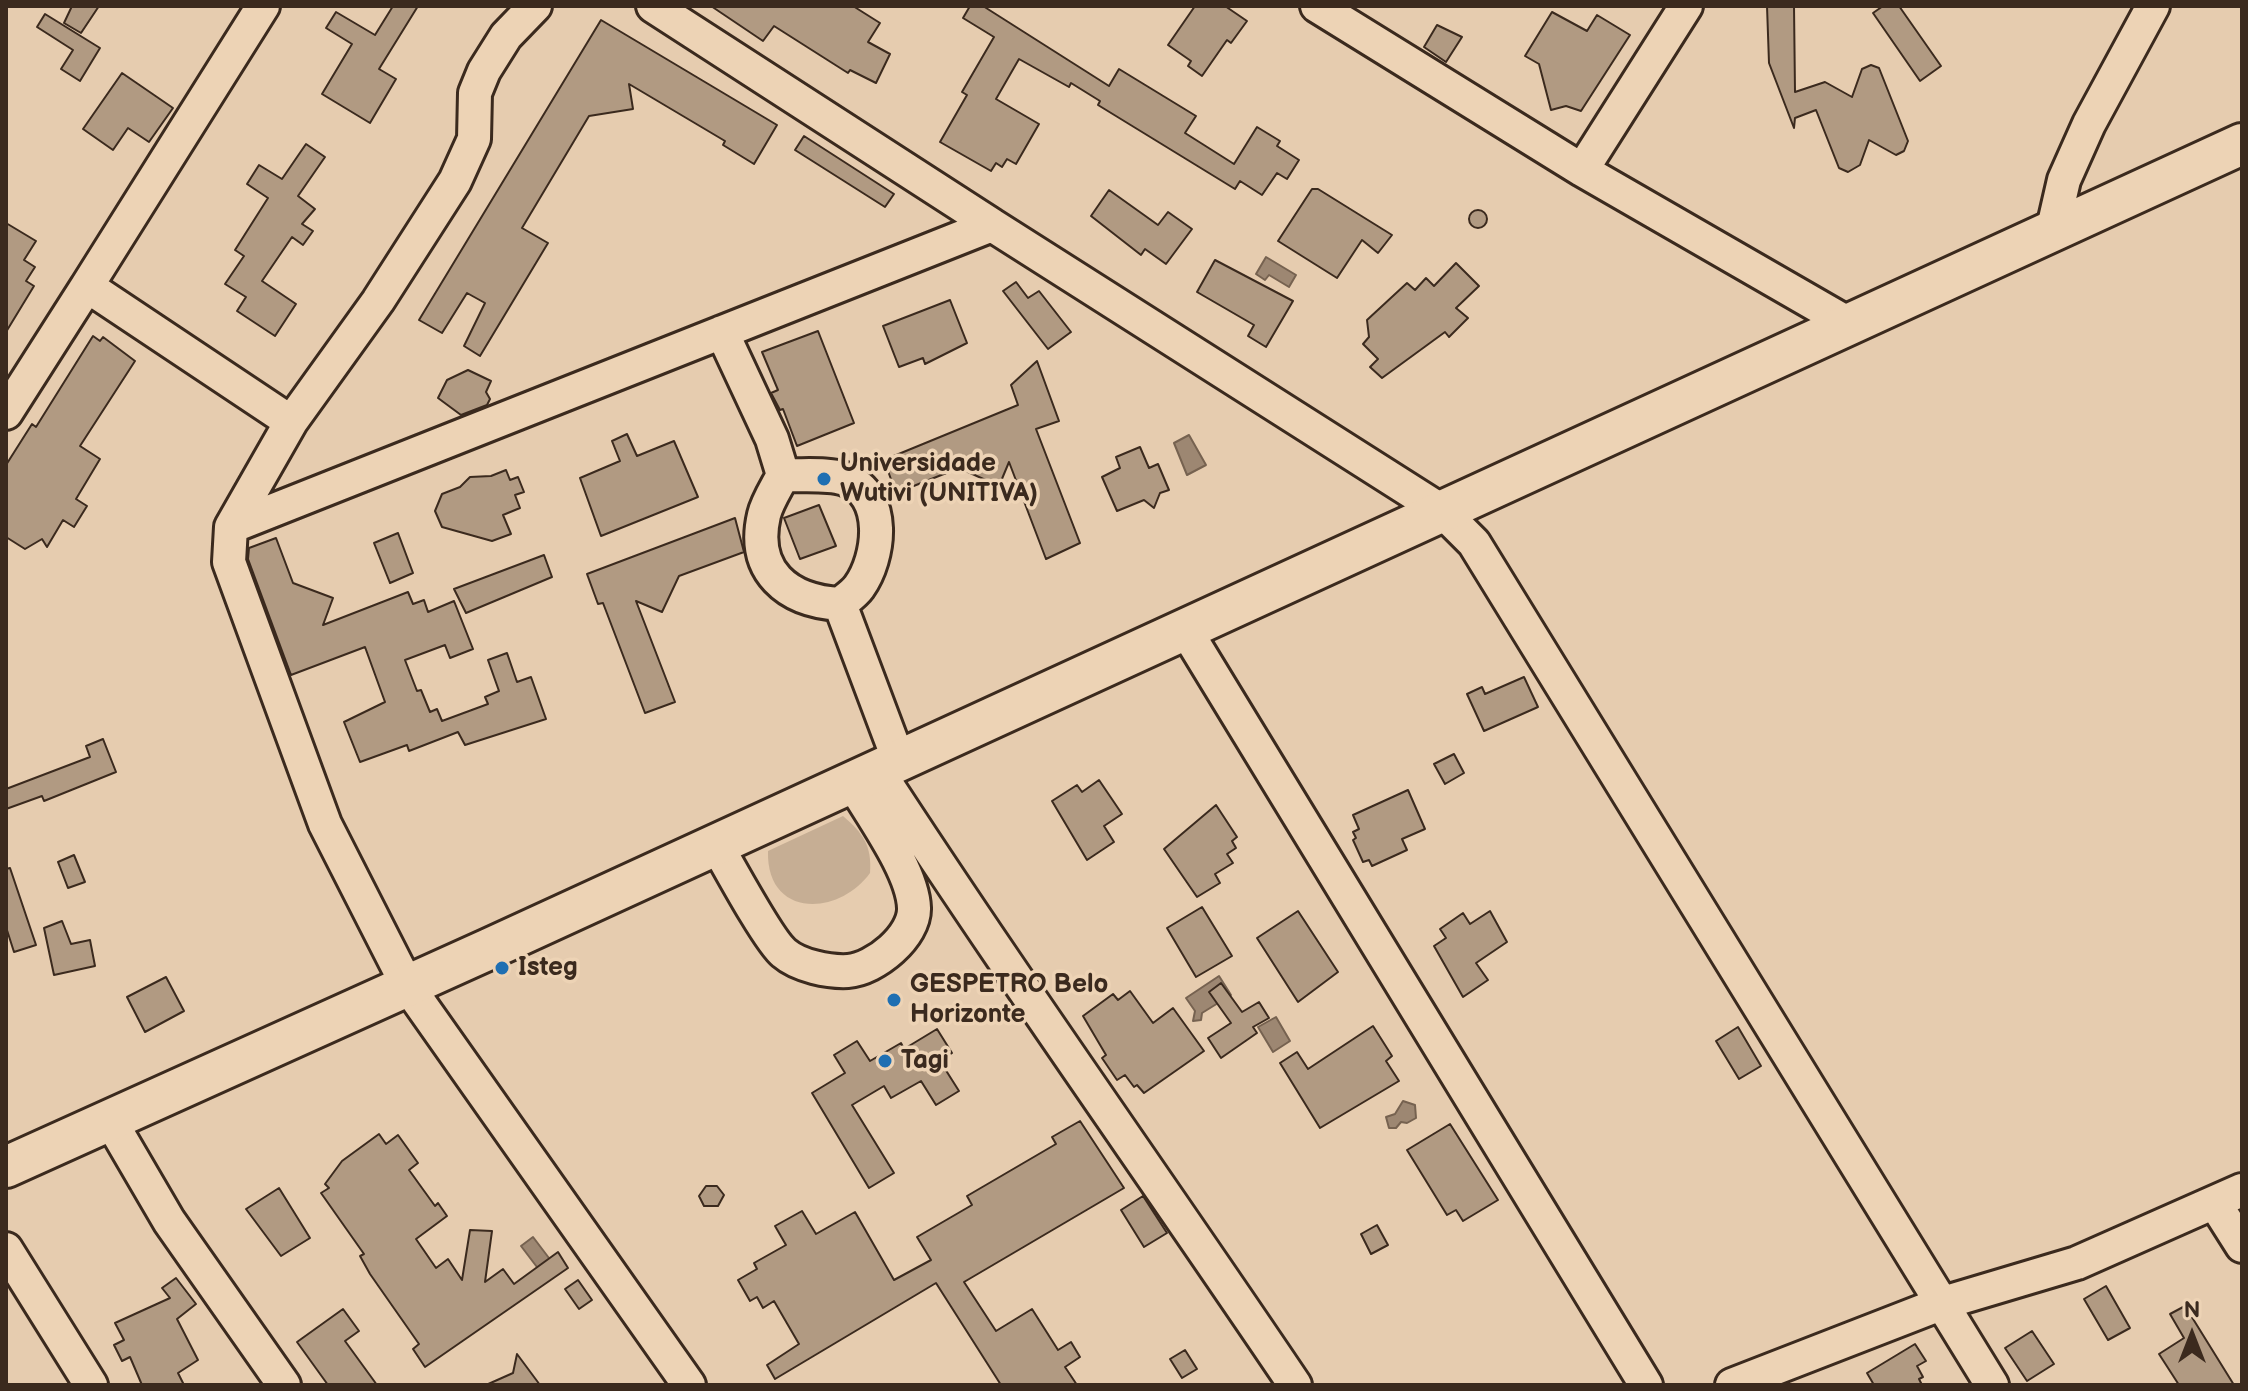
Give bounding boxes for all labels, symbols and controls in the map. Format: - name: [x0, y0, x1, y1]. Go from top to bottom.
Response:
- place label: Universidade Wutivi (UNITIVA): [840, 448, 1038, 510]
- marker: Universidade Wutivi (UNITIVA): [815, 470, 833, 488]
- place label: Isteg: [518, 952, 578, 984]
- marker: Isteg: [493, 959, 511, 977]
- place label: GESPETRO Belo Horizonte: [910, 969, 1108, 1030]
- marker: GESPETRO Belo Horizonte: [885, 991, 903, 1009]
- place label: Tagi: [901, 1045, 949, 1077]
- marker: Tagi: [876, 1052, 894, 1070]
- north arrow: [2152, 1295, 2232, 1375]
- text: N: [2184, 1297, 2200, 1324]

